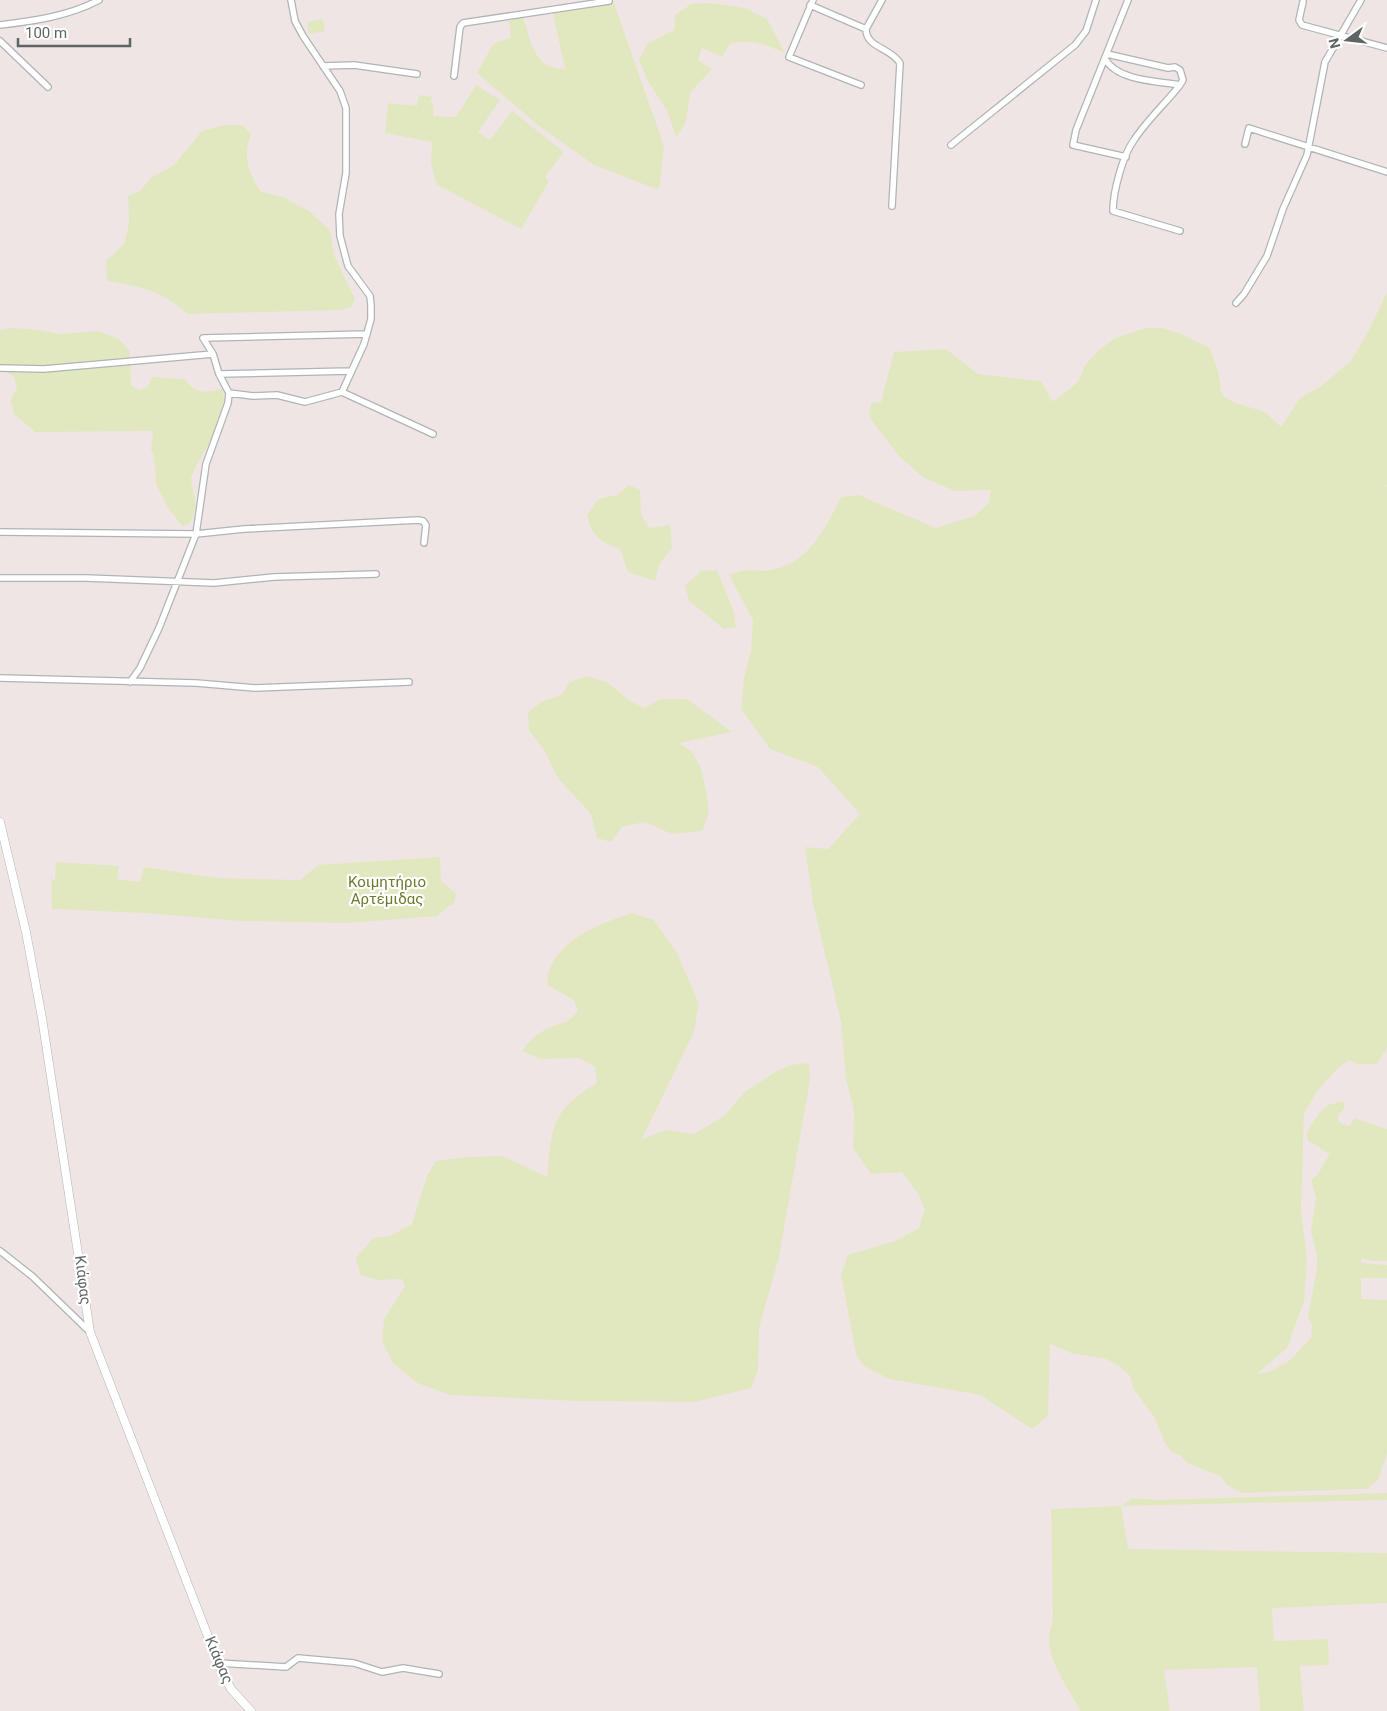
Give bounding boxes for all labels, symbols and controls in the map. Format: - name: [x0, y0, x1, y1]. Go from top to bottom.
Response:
- scale bar: [18, 15, 130, 47]
- north arrow: [1322, 15, 1372, 65]
- text: 100 m: [25, 24, 67, 42]
- text: N: [1325, 37, 1343, 50]
- park label: Κοιμητήριο Αρτέμιδας: [348, 873, 426, 908]
- street label: Κιάφας: [71, 1254, 95, 1306]
- street label: Κιάφας: [201, 1634, 237, 1686]

